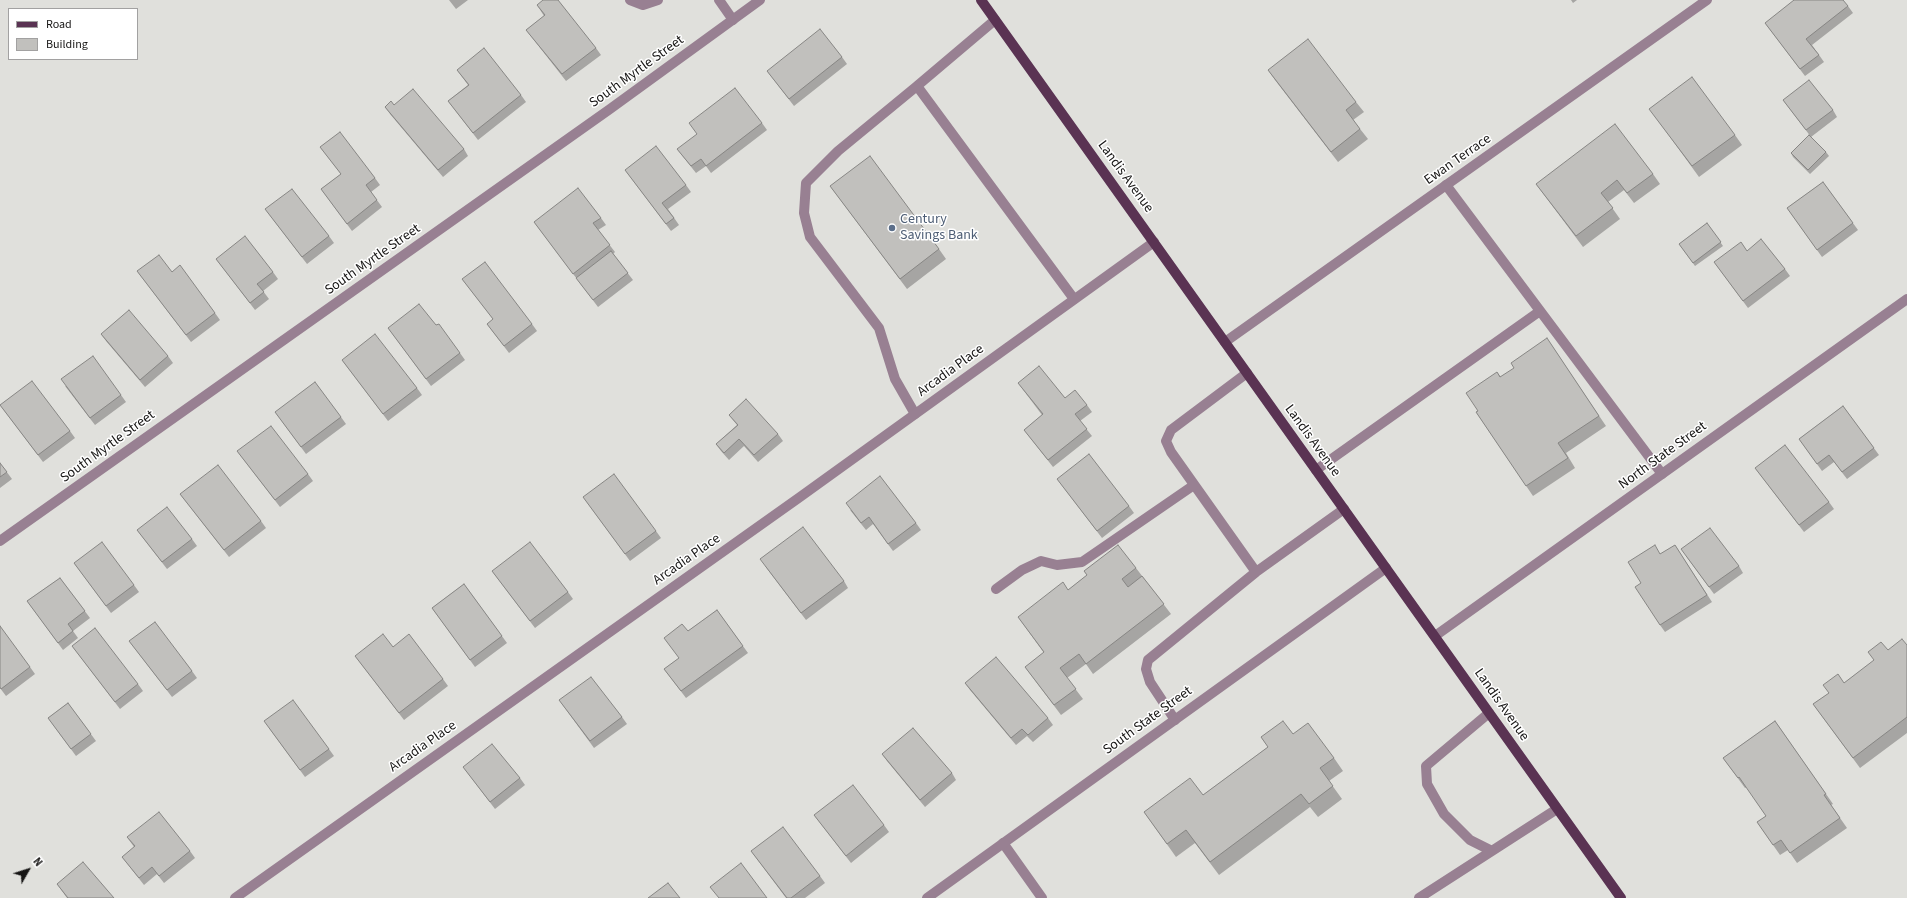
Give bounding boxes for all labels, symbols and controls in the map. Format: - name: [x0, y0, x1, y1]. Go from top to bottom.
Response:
- legend: [8, 8, 138, 60]
- text: Road: [46, 16, 72, 33]
- street label: South Myrtle Street: [587, 32, 687, 112]
- text: Building: [46, 36, 88, 53]
- street label: Ewan Terrace: [1421, 131, 1495, 189]
- street label: Landis Avenue: [1093, 138, 1157, 216]
- place label: Century Savings Bank: [900, 212, 978, 244]
- street label: South Myrtle Street: [322, 221, 424, 299]
- marker: Century Savings Bank: [887, 223, 897, 233]
- street label: Arcadia Place: [914, 341, 988, 401]
- street label: Landis Avenue: [1280, 402, 1344, 480]
- street label: South Myrtle Street: [58, 407, 158, 487]
- street label: North State Street: [1616, 419, 1710, 493]
- street label: Arcadia Place: [650, 531, 724, 589]
- street label: Landis Avenue: [1470, 666, 1532, 744]
- street label: South State Street: [1100, 683, 1196, 759]
- street label: Arcadia Place: [386, 718, 460, 776]
- north arrow: [8, 850, 48, 890]
- text: N: [30, 855, 46, 870]

